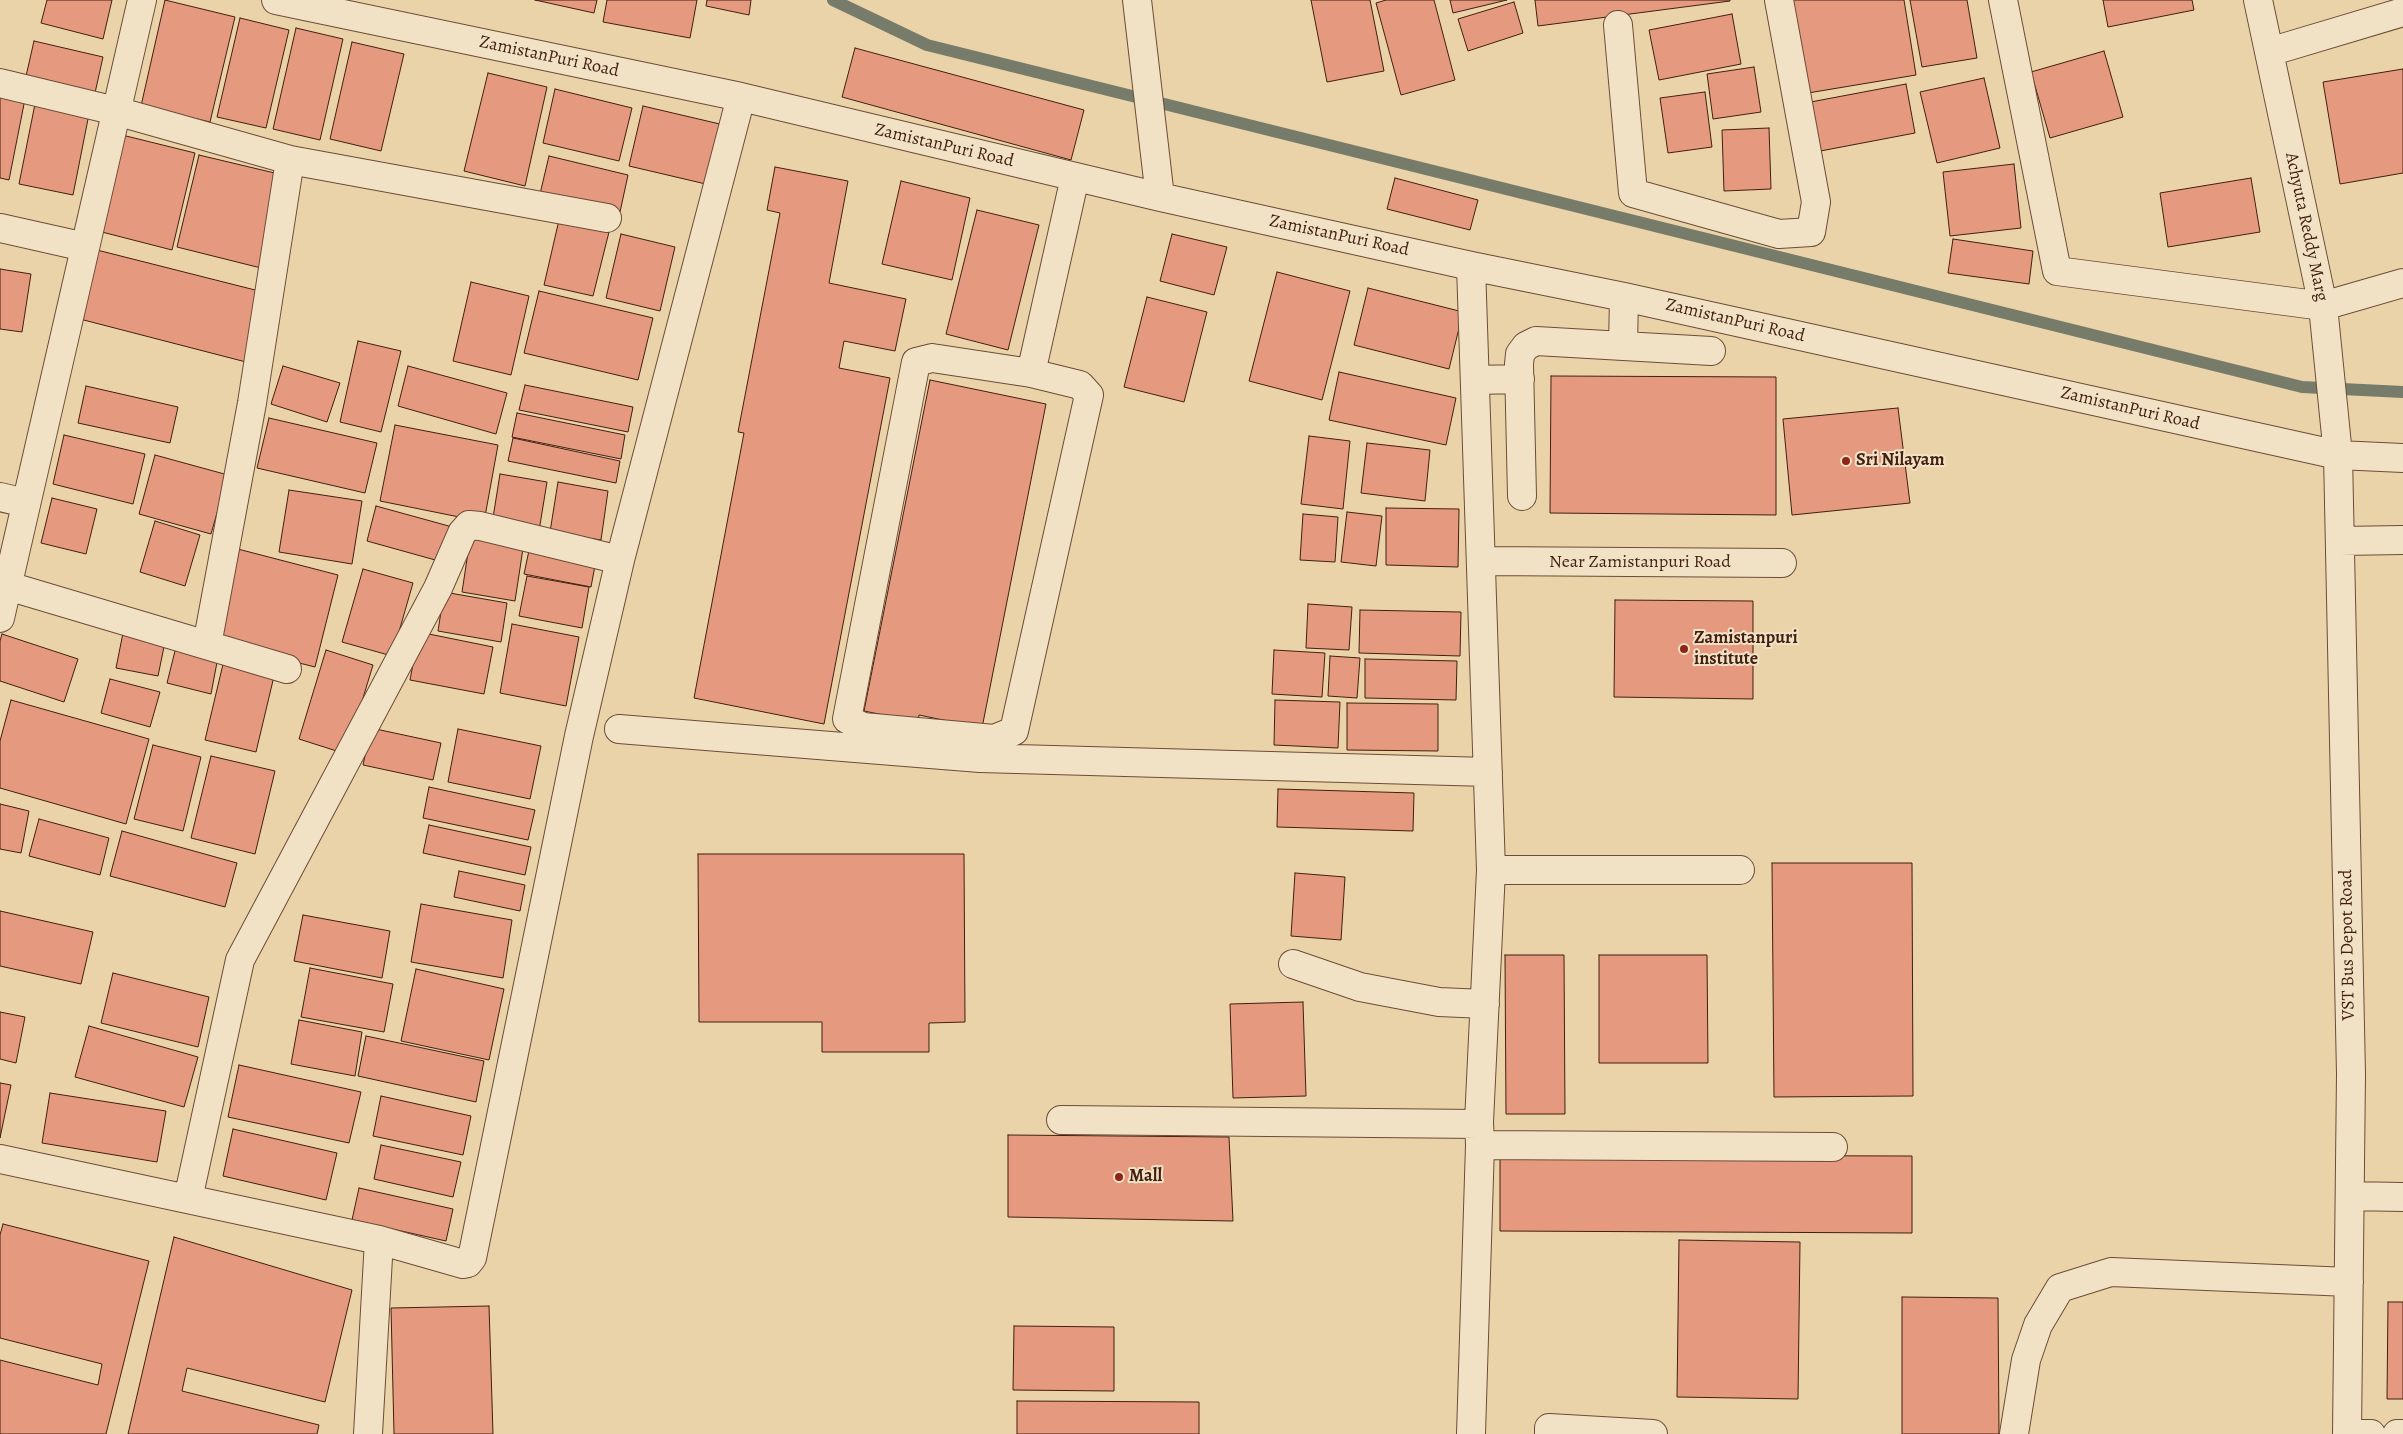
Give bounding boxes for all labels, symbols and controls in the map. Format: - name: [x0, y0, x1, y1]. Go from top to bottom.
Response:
- street label: ZamistanPuri Road: [477, 32, 621, 82]
- street label: ZamistanPuri Road: [872, 119, 1016, 173]
- street label: Achyuta Reddy Marg: [2280, 151, 2332, 303]
- street label: ZamistanPuri Road: [1267, 211, 1411, 261]
- street label: ZamistanPuri Road: [1663, 294, 1807, 348]
- street label: ZamistanPuri Road: [2058, 382, 2202, 436]
- place label: Sri Nilayam: [1856, 450, 1945, 472]
- marker: Sri Nilayam: [1840, 455, 1852, 467]
- street label: Near Zamistanpuri Road: [1549, 552, 1731, 574]
- place label: Zamistanpuri institute: [1694, 628, 1798, 670]
- marker: Zamistanpuri institute: [1678, 643, 1690, 655]
- street label: VST Bus Depot Road: [2336, 869, 2360, 1021]
- place label: Mall: [1129, 1166, 1162, 1188]
- marker: Mall: [1113, 1171, 1125, 1183]

